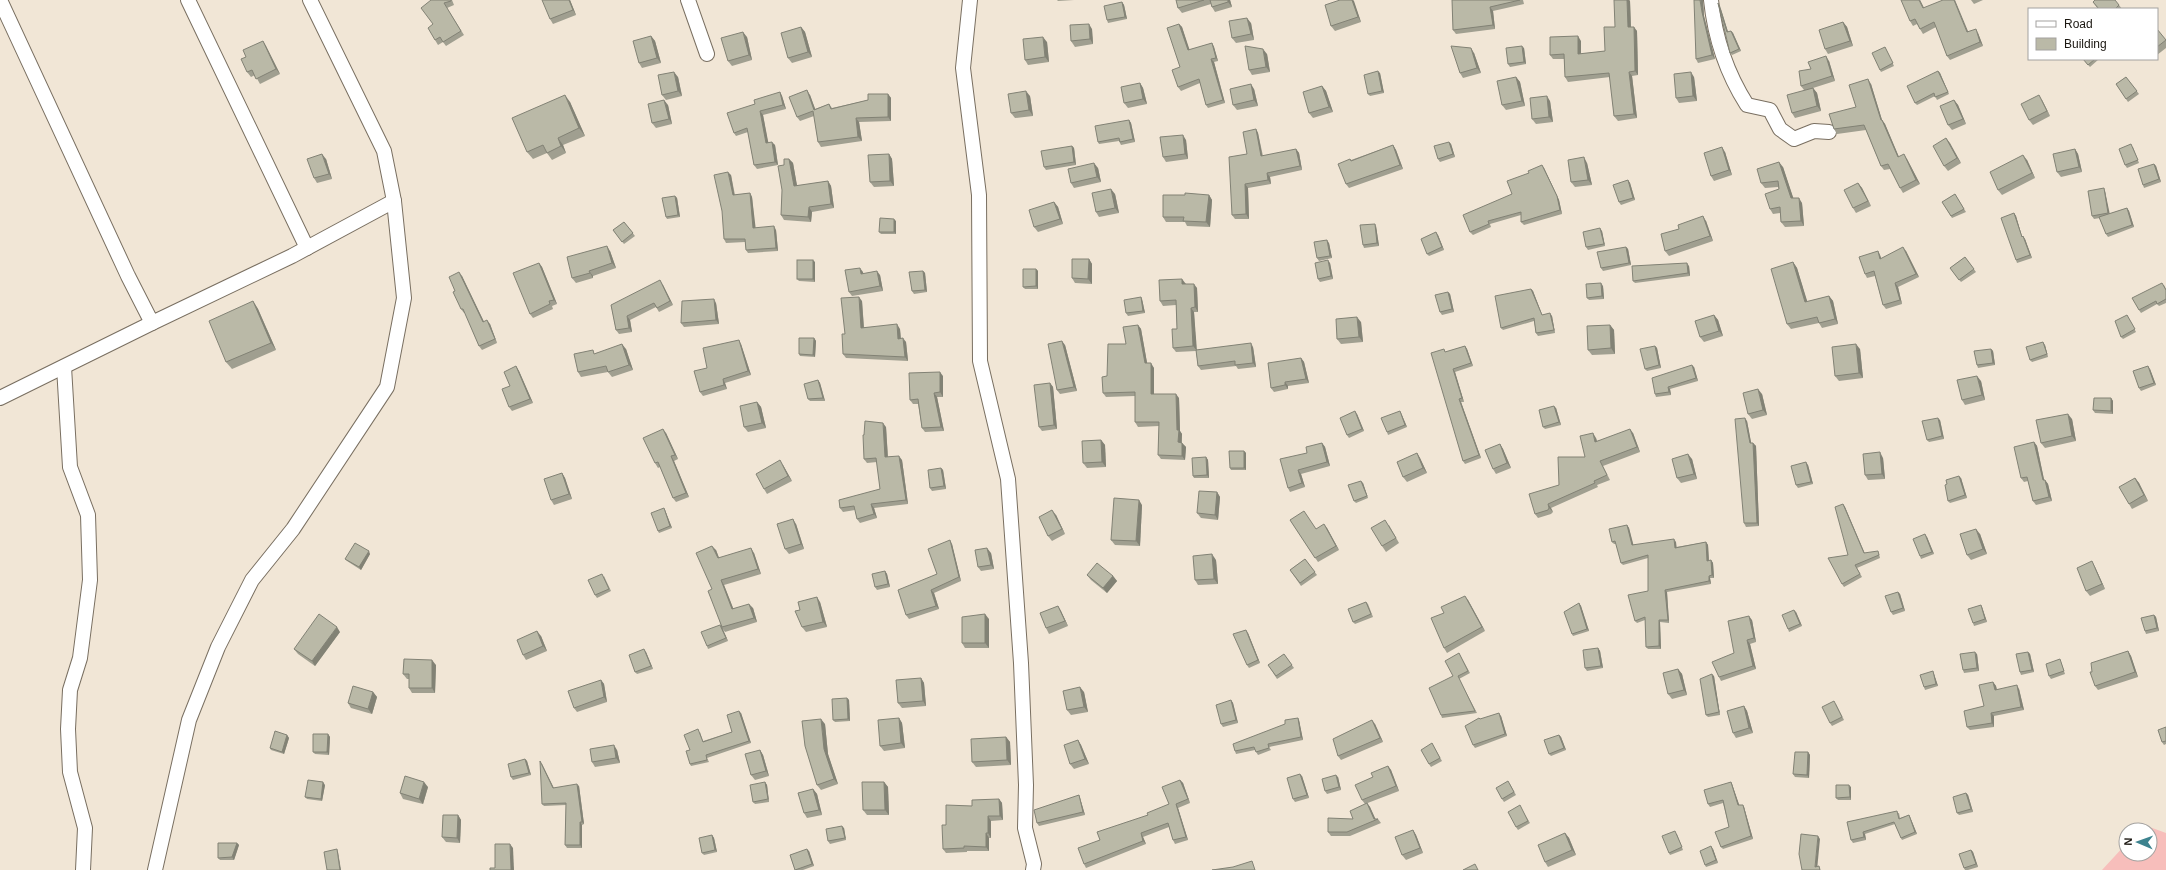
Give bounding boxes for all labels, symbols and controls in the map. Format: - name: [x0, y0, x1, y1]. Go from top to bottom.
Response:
- legend: [2028, 8, 2158, 60]
- text: Road: [2064, 17, 2093, 31]
- text: Building: [2064, 37, 2107, 51]
- north arrow: [2118, 822, 2158, 862]
- text: N: [2122, 837, 2134, 846]

